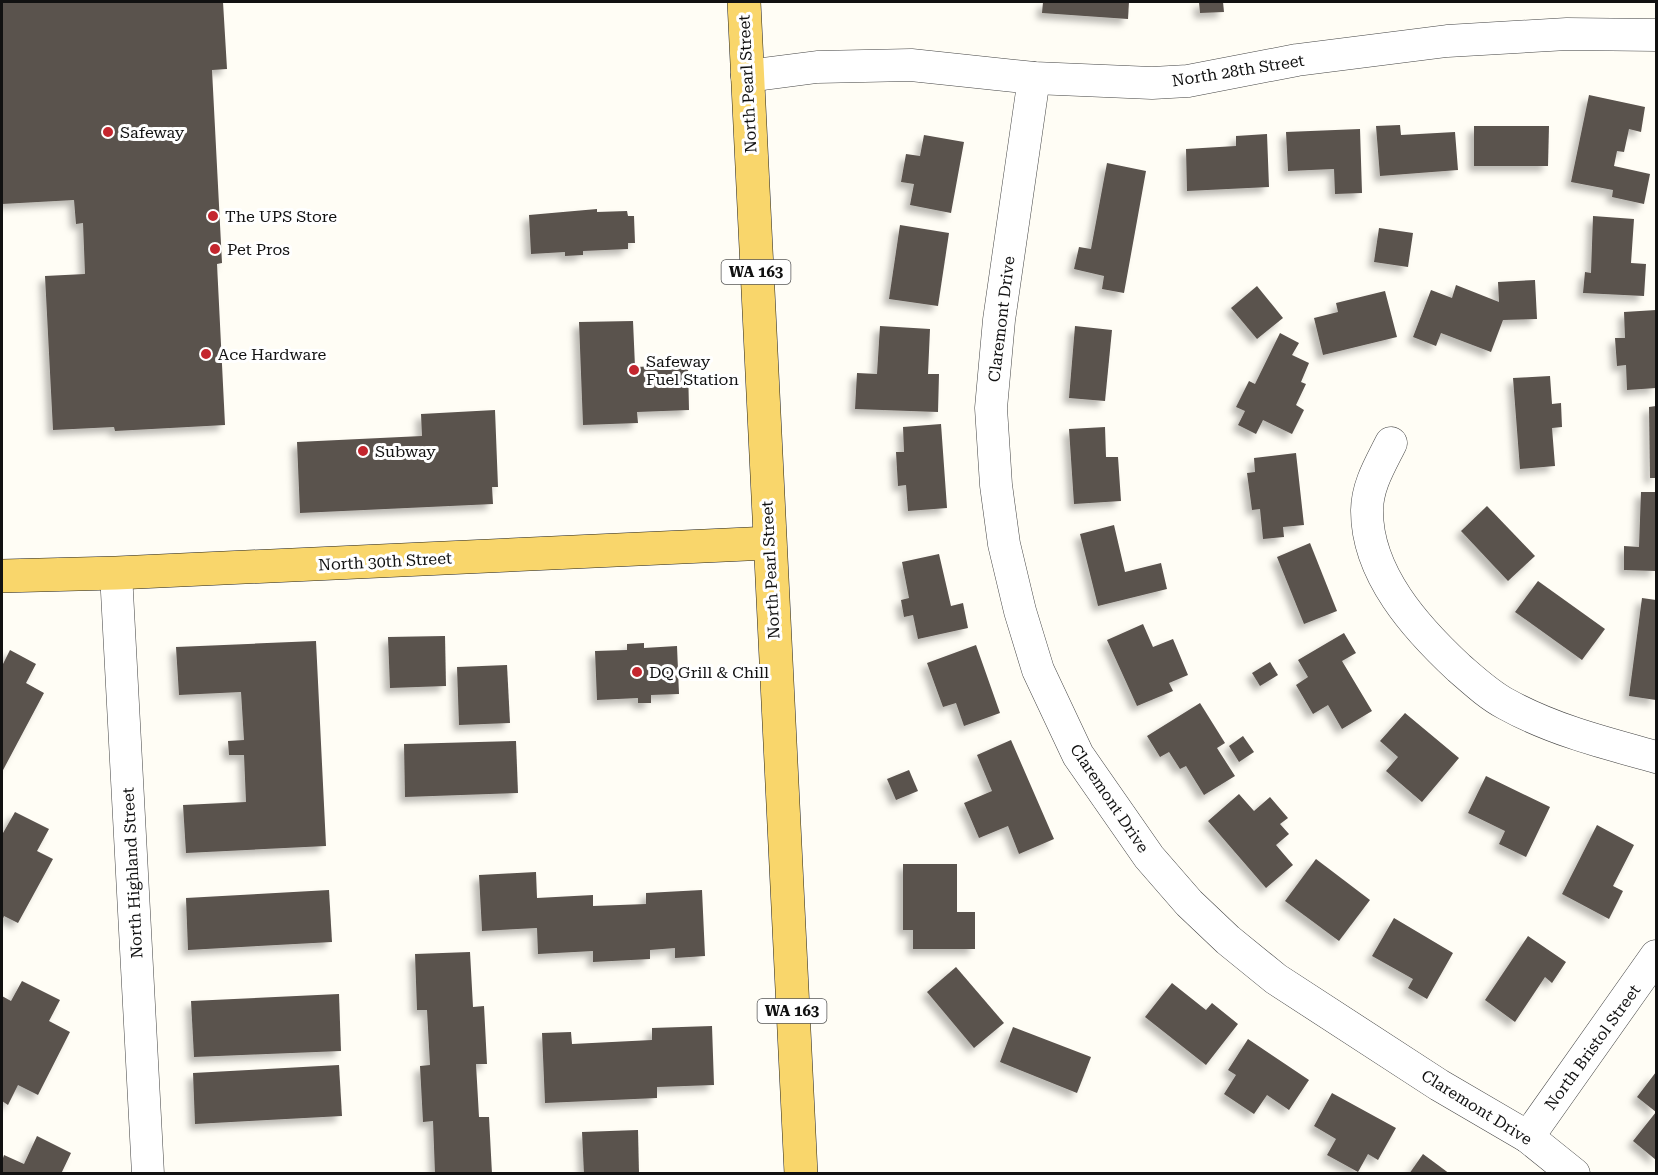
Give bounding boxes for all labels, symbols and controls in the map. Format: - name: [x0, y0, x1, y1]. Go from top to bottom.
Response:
- street label: North Pearl Street: [734, 14, 761, 154]
- street label: North 28th Street: [1171, 51, 1306, 90]
- place label: Safeway: [120, 123, 185, 142]
- marker: Safeway: [101, 125, 115, 139]
- place label: The UPS Store: [225, 207, 337, 226]
- marker: The UPS Store: [206, 209, 220, 223]
- place label: Pet Pros: [227, 240, 290, 259]
- marker: Pet Pros: [208, 242, 222, 256]
- street label: Claremont Drive: [984, 255, 1019, 383]
- road number: WA 163: [722, 260, 790, 284]
- place label: Ace Hardware: [218, 345, 327, 364]
- marker: Ace Hardware: [199, 347, 213, 361]
- place label: Safeway Fuel Station: [646, 352, 739, 389]
- marker: Safeway Fuel Station: [627, 363, 641, 377]
- place label: Subway: [375, 442, 436, 461]
- marker: Subway: [356, 444, 370, 458]
- street label: North Pearl Street: [757, 500, 784, 640]
- street label: North 30th Street: [318, 549, 452, 574]
- place label: DQ Grill & Chill: [649, 663, 769, 682]
- marker: DQ Grill & Chill: [630, 665, 644, 679]
- street label: Claremont Drive: [1066, 740, 1153, 856]
- street label: North Highland Street: [119, 787, 146, 959]
- street label: North Bristol Street: [1541, 981, 1644, 1114]
- road number: WA 163: [758, 999, 826, 1023]
- street label: Claremont Drive: [1418, 1066, 1536, 1149]

